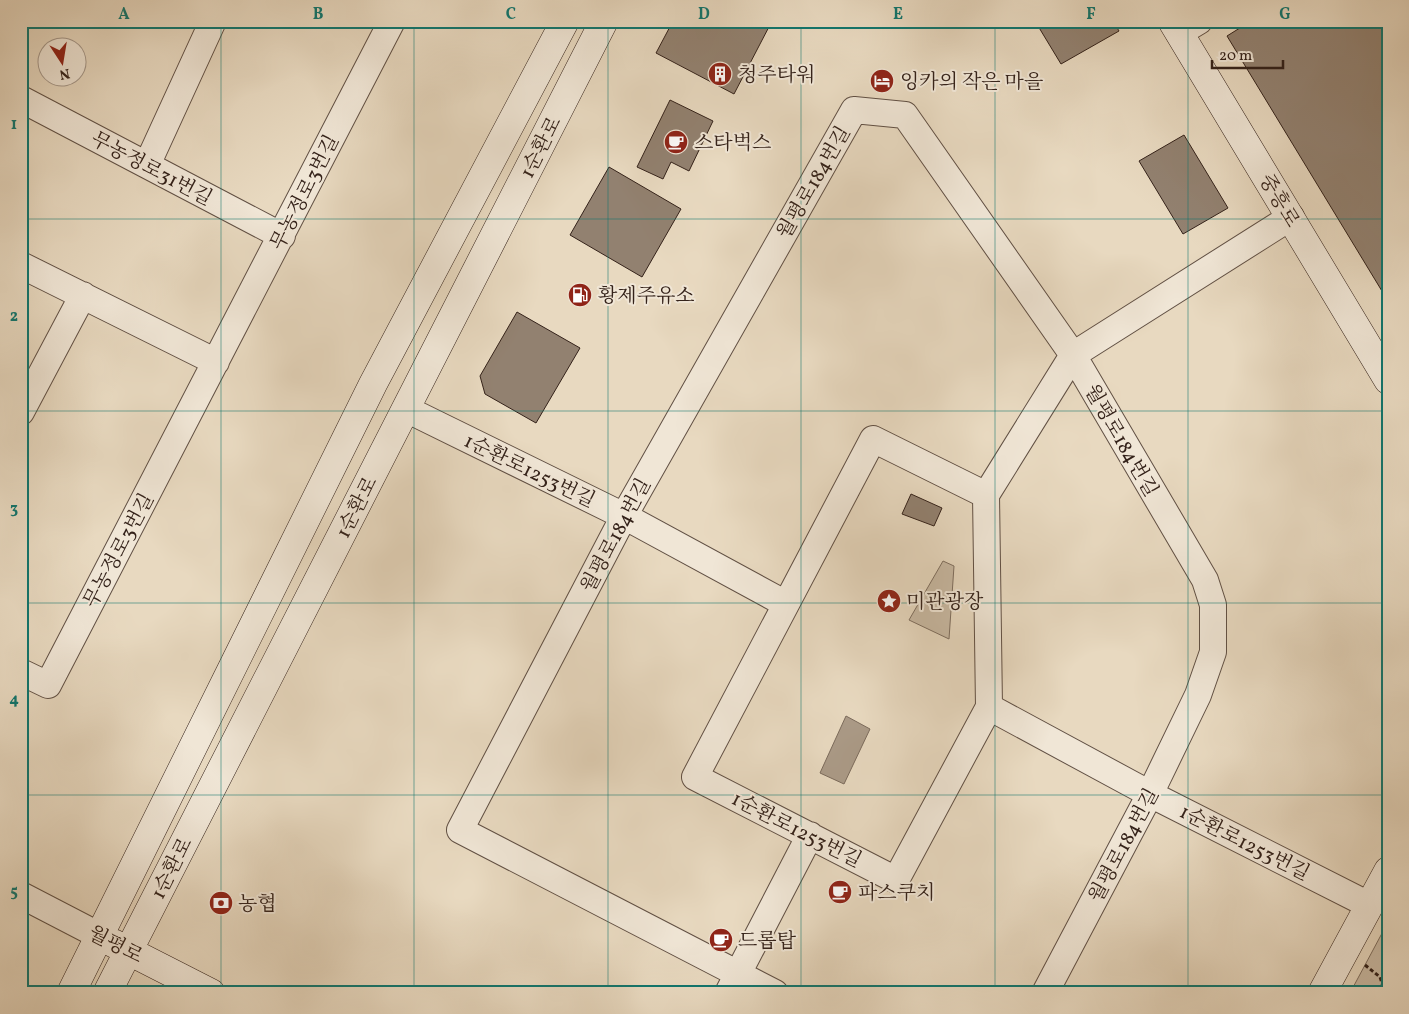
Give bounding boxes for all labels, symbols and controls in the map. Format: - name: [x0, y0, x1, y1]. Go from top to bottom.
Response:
- text: A: [118, 4, 130, 26]
- text: B: [313, 4, 324, 26]
- text: C: [506, 4, 516, 26]
- text: D: [698, 4, 710, 26]
- text: E: [893, 4, 903, 26]
- text: F: [1086, 4, 1096, 26]
- text: G: [1279, 4, 1291, 26]
- north arrow: [38, 38, 88, 88]
- scale bar: [1212, 38, 1283, 70]
- text: 20 m: [1219, 46, 1252, 67]
- building icon: 청주타워: [707, 61, 733, 87]
- place label: 청주타워: [738, 62, 815, 90]
- text: N: [57, 63, 71, 84]
- hotel icon: 잉카의 작은 마을: [869, 68, 895, 94]
- place label: 잉카의 작은 마을: [900, 69, 1043, 97]
- street label: 1순환로: [514, 112, 569, 184]
- text: 1: [11, 114, 17, 136]
- street label: 월평로184번길: [771, 121, 858, 245]
- street label: 무농정로31번길: [85, 126, 217, 214]
- cafe icon: 스타벅스: [663, 129, 689, 155]
- street label: 무농정로3번길: [265, 130, 347, 255]
- place label: 스타벅스: [694, 130, 771, 158]
- street label: 중흥로: [1251, 169, 1305, 233]
- fuel station icon: 황제주유소: [567, 282, 593, 308]
- place label: 황제주유소: [598, 283, 695, 311]
- text: 2: [10, 306, 18, 328]
- street label: 월평로184번길: [1077, 379, 1164, 503]
- street label: 1순환로1253번길: [459, 428, 599, 516]
- street label: 1순환로: [330, 472, 385, 544]
- street label: 월평로184번길: [575, 474, 659, 598]
- street label: 무농정로3번길: [78, 489, 162, 613]
- text: 3: [10, 498, 18, 520]
- place icon: 미관광장: [876, 588, 902, 614]
- place label: 미관광장: [906, 589, 984, 617]
- text: 4: [9, 689, 19, 711]
- street label: 월평로184번길: [1083, 784, 1167, 908]
- street label: 1순환로1253번길: [726, 786, 866, 876]
- street label: 1순환로1253번길: [1174, 799, 1314, 889]
- street label: 1순환로: [145, 833, 200, 905]
- cafe icon: 파스쿠치: [827, 879, 853, 905]
- place label: 파스쿠치: [858, 880, 935, 908]
- text: 5: [10, 881, 18, 903]
- bank icon: 농협: [208, 890, 234, 916]
- place label: 농협: [238, 891, 277, 919]
- street label: 월평로: [83, 920, 147, 971]
- cafe icon: 드롭탑: [708, 927, 734, 953]
- place label: 드롭탑: [738, 928, 797, 956]

